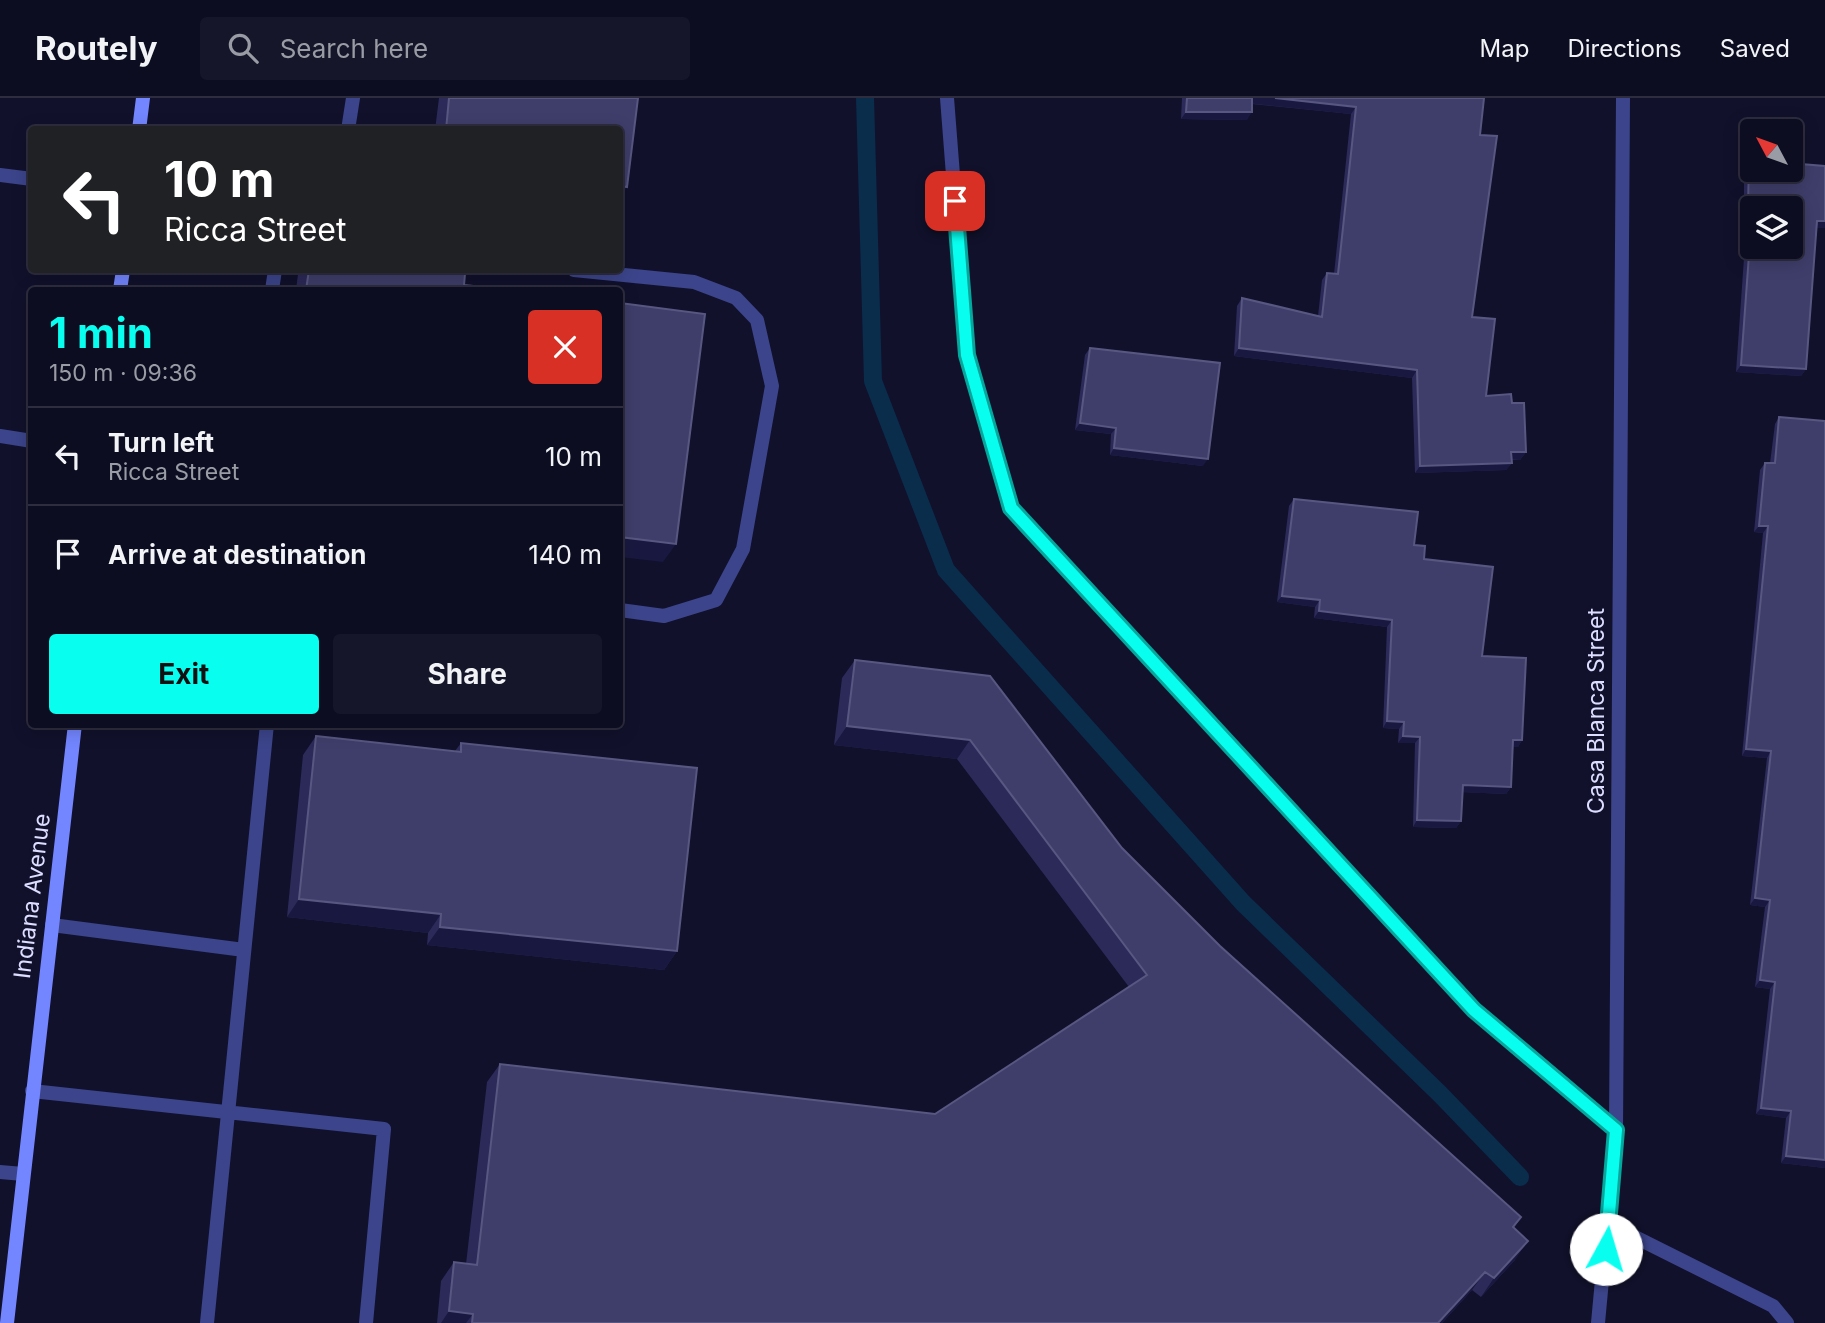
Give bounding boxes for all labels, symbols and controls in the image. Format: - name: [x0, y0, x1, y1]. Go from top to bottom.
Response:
- search box: [200, 17, 690, 80]
- text: Routely: [35, 28, 158, 68]
- icon: search: [224, 29, 262, 67]
- text: Search here: [280, 33, 428, 64]
- text: Map: [1480, 34, 1529, 63]
- text: Directions: [1567, 34, 1682, 63]
- text: Saved: [1720, 34, 1790, 63]
- north arrow: [1740, 119, 1802, 182]
- map controls: [1740, 119, 1803, 259]
- text: 10 m: [164, 150, 275, 209]
- icon: left: [49, 154, 140, 245]
- pin: [925, 171, 985, 231]
- icon: arrive: [936, 182, 974, 220]
- button: layers: [1740, 196, 1803, 259]
- text: Ricca Street: [164, 210, 346, 249]
- text: 1 min: [49, 307, 153, 358]
- button: close: [528, 310, 602, 384]
- text: 150 m · 09:36: [49, 359, 197, 387]
- text: Turn left: [108, 427, 214, 458]
- icon: left: [49, 437, 87, 475]
- text: 10 m: [545, 441, 602, 472]
- text: Ricca Street: [108, 458, 239, 486]
- icon: arrive: [49, 535, 87, 573]
- text: Arrive at destination: [108, 539, 367, 570]
- text: 140 m: [528, 539, 602, 570]
- street label: Casa Blanca Street: [1582, 608, 1610, 814]
- button: Exit: [49, 634, 319, 714]
- button: Share: [333, 634, 602, 714]
- street label: Indiana Avenue: [8, 812, 56, 980]
- position arrow: [1569, 1212, 1643, 1286]

